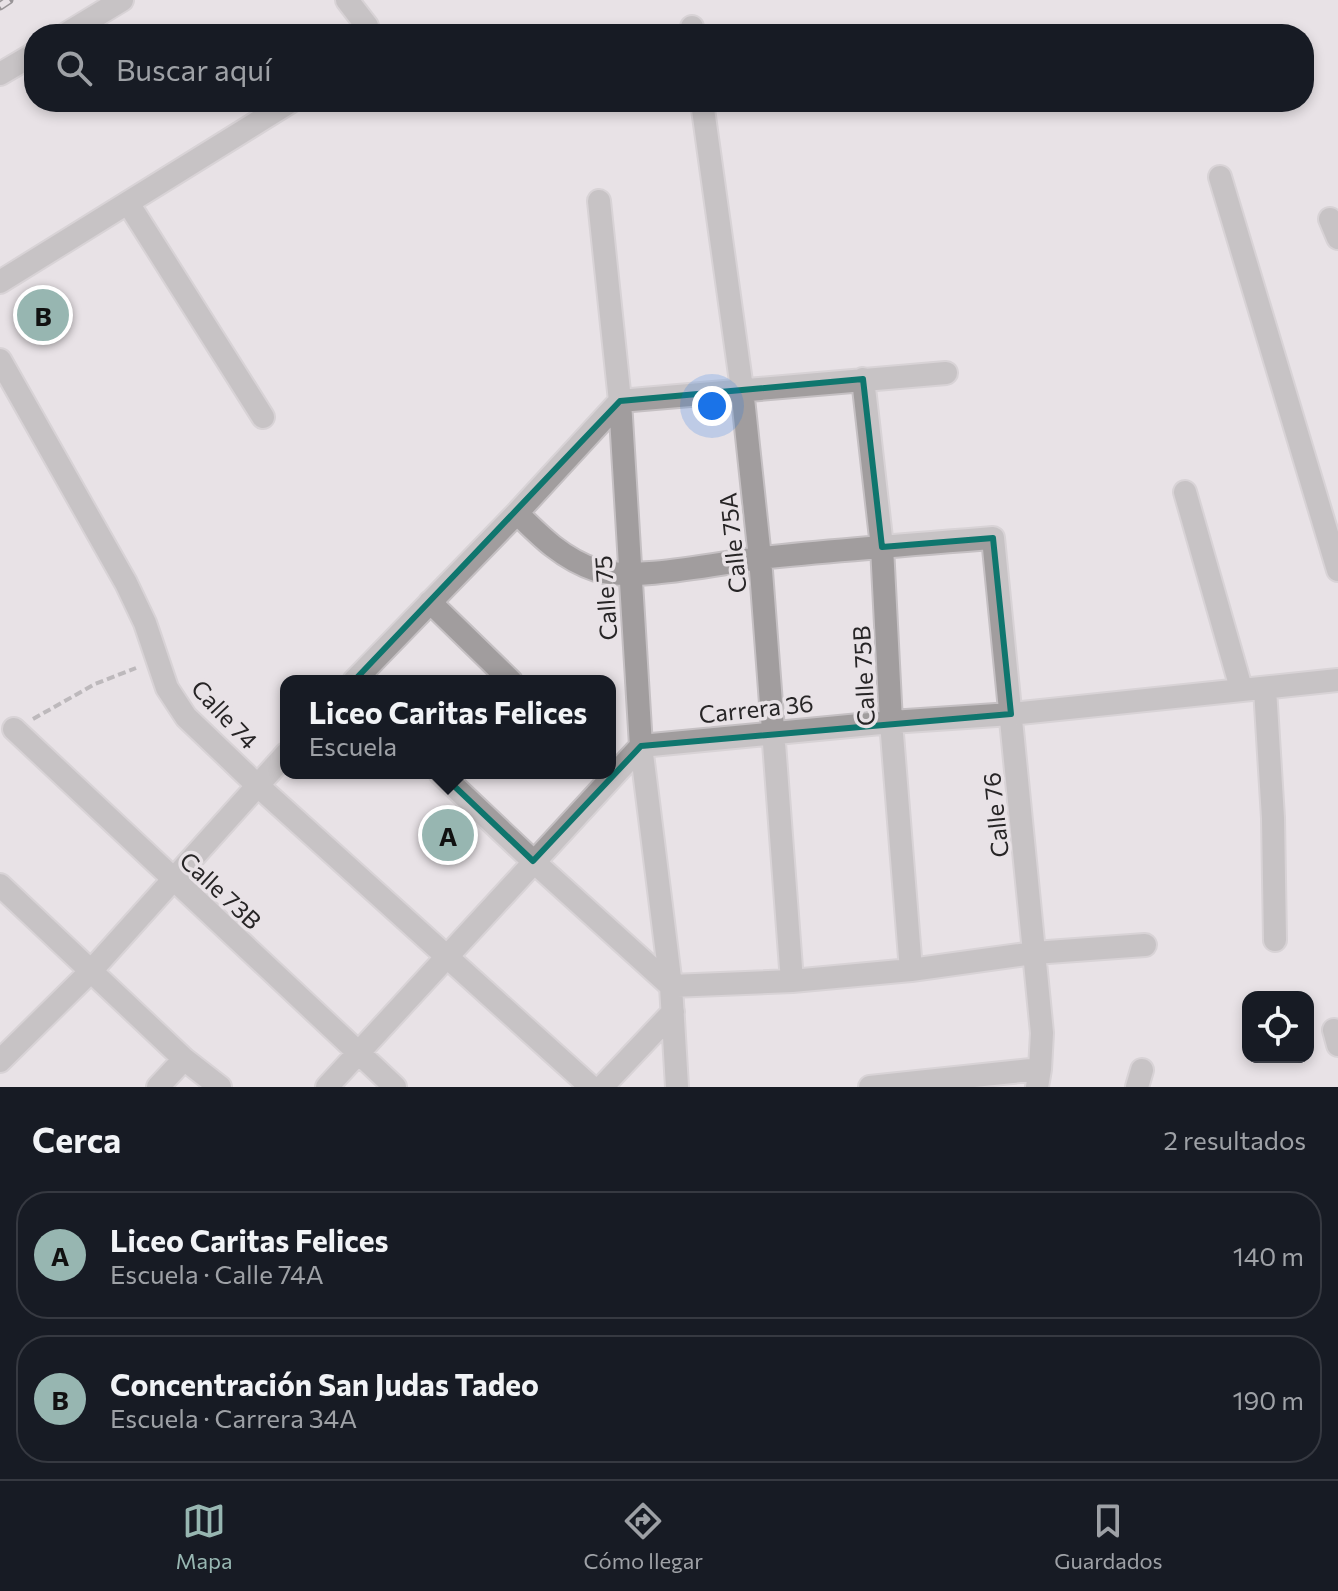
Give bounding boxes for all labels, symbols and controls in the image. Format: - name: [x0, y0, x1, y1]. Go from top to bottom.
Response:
- search box: [24, 24, 1314, 112]
- icon: search: [52, 46, 96, 90]
- text: Buscar aquí: [116, 50, 272, 87]
- pin: B: [17, 285, 69, 345]
- your location: [692, 386, 732, 426]
- street label: Calle 75A: [712, 491, 752, 595]
- street label: Calle 75: [588, 555, 622, 641]
- street label: Calle 75B: [846, 625, 880, 727]
- street label: Calle 74: [186, 673, 264, 755]
- popup: [280, 675, 616, 779]
- street label: Carrera 36: [697, 688, 815, 728]
- text: Liceo Caritas Felices: [309, 693, 587, 730]
- text: Escuela: [309, 730, 397, 761]
- street label: Calle 76: [976, 771, 1014, 859]
- pin: A: [422, 805, 474, 865]
- street label: Calle 73B: [174, 845, 268, 935]
- map controls: [1242, 991, 1314, 1063]
- button: locate: [1242, 991, 1314, 1063]
- text: Cerca: [32, 1118, 121, 1160]
- text: 2 resultados: [1164, 1124, 1306, 1155]
- text: Liceo Caritas Felices: [110, 1221, 389, 1258]
- text: A: [51, 1240, 69, 1271]
- text: 140 m: [1233, 1240, 1304, 1271]
- text: Escuela · Calle 74A: [110, 1258, 324, 1289]
- text: Concentración San Judas Tadeo: [110, 1365, 539, 1402]
- text: B: [51, 1384, 69, 1415]
- text: 190 m: [1232, 1384, 1304, 1415]
- text: Escuela · Carrera 34A: [110, 1402, 357, 1433]
- tab: Mapa: [176, 1499, 232, 1574]
- tab: Cómo llegar: [584, 1499, 703, 1574]
- tab: Guardados: [1054, 1499, 1162, 1574]

